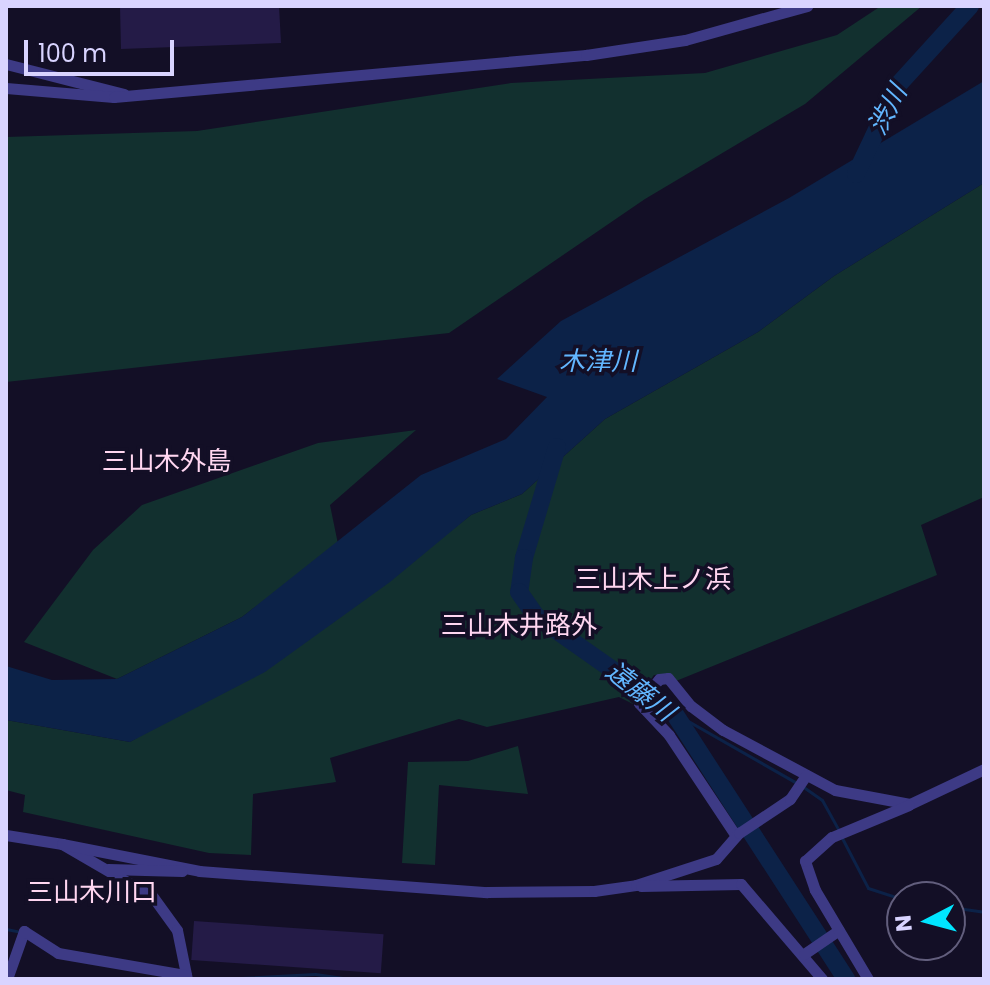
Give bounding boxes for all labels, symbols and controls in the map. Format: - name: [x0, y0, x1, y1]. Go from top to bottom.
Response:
- scale bar: [28, 24, 178, 74]
- text: 100 m: [38, 37, 107, 70]
- water label: 渋川: [862, 80, 914, 140]
- water label: 木津川: [559, 346, 637, 378]
- district label: 三山木外島: [102, 446, 232, 478]
- district label: 三山木上ノ浜: [575, 564, 731, 596]
- district label: 三山木井路外: [441, 610, 597, 642]
- water label: 遠藤川: [600, 656, 680, 728]
- district label: 三山木川口: [27, 877, 157, 909]
- north arrow: [886, 881, 966, 961]
- text: N: [887, 914, 920, 933]

